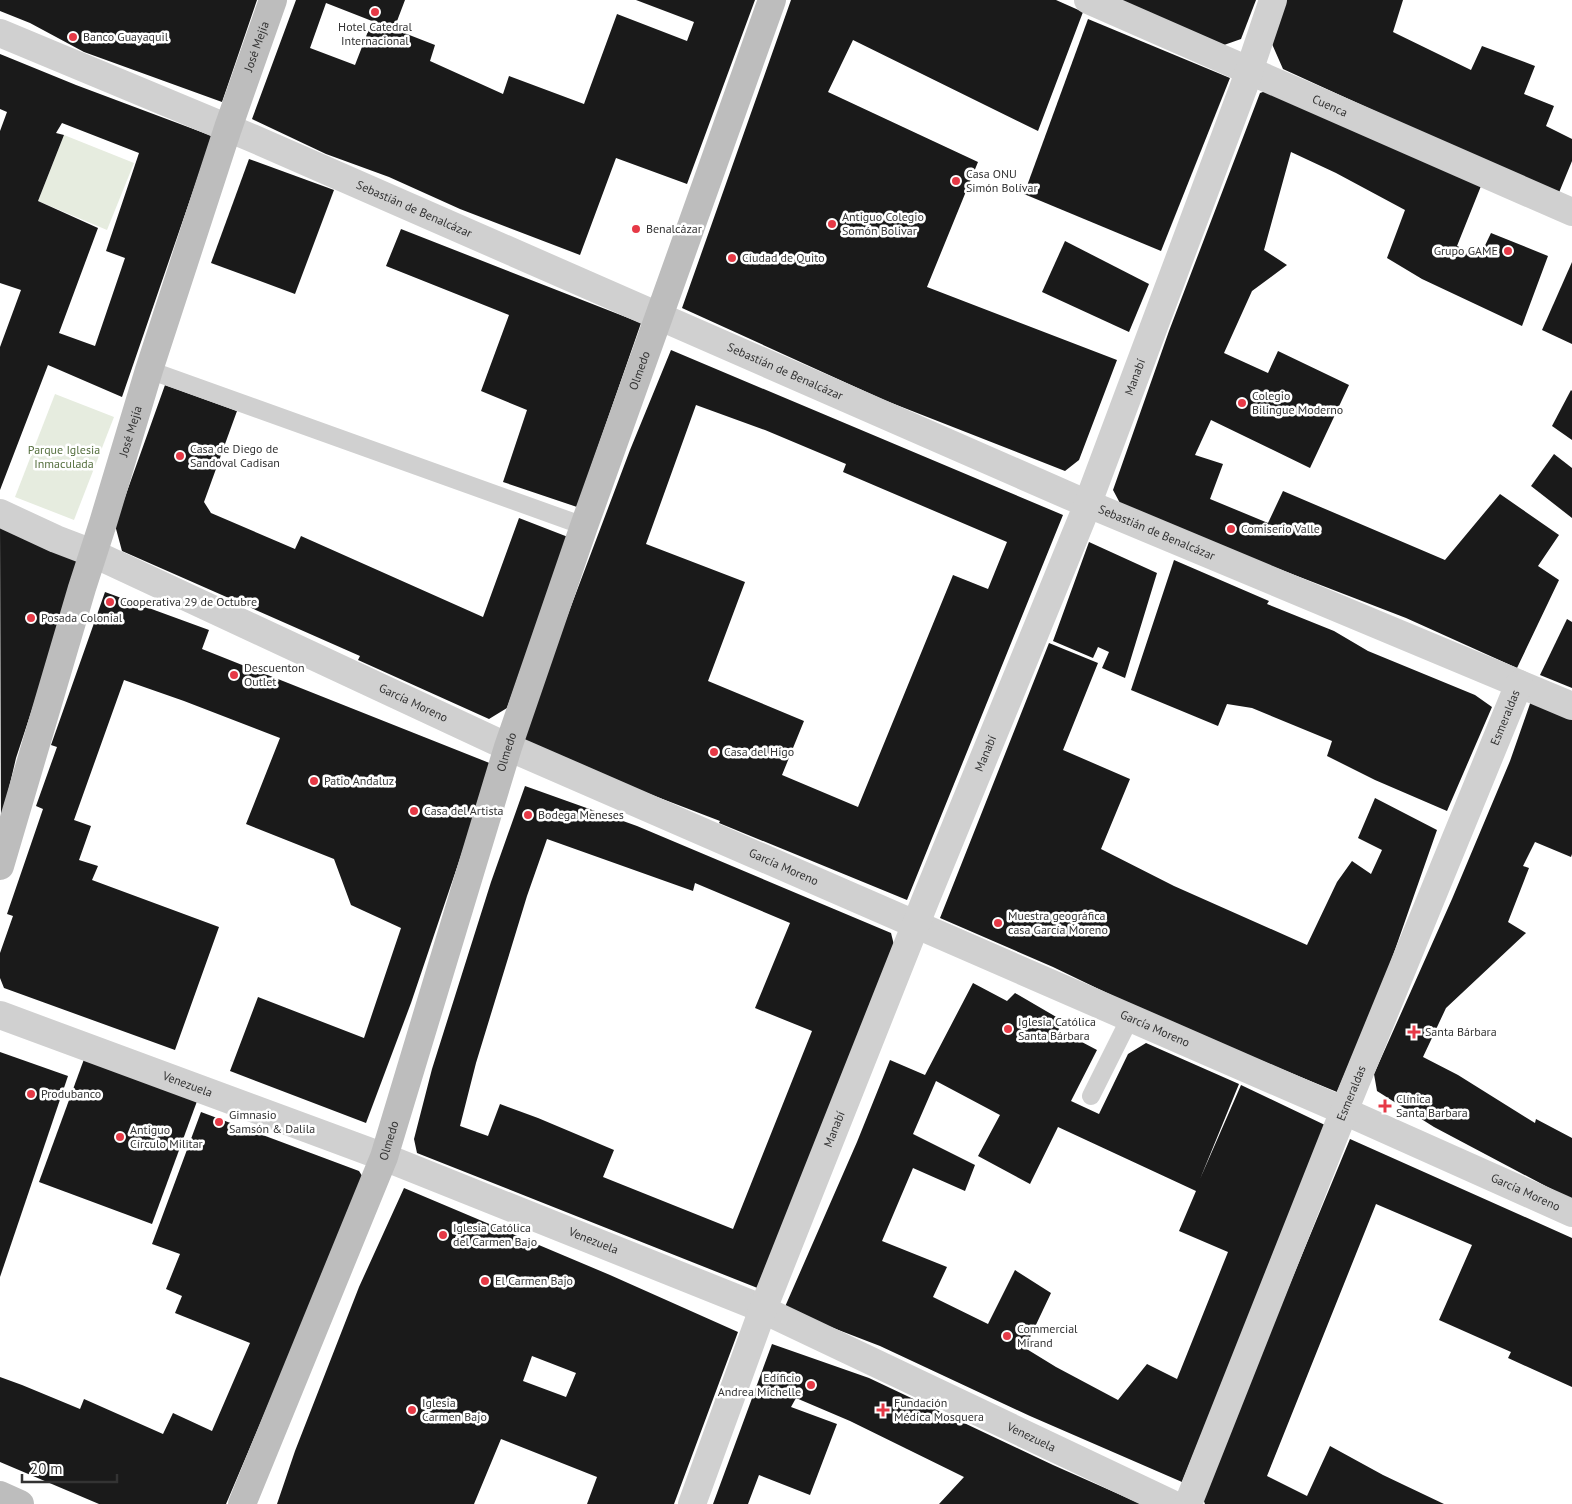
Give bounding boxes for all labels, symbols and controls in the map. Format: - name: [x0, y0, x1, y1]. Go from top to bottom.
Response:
- marker: Hotel Catedral Internacional: [369, 6, 381, 18]
- street label: José Mejía: [240, 19, 272, 74]
- place label: Hotel Catedral Internacional: [338, 19, 412, 48]
- place label: Banco Guayaquil: [83, 29, 169, 44]
- marker: Banco Guayaquil: [67, 31, 79, 43]
- street label: Cuenca: [1310, 91, 1350, 120]
- place label: Casa ONU Simón Bolívar: [966, 166, 1038, 195]
- marker: Casa ONU Simón Bolívar: [950, 175, 962, 187]
- street label: Sebastián de Benalcázar: [354, 177, 474, 240]
- place label: Antiguo Colegio Somón Bolivar: [842, 209, 924, 238]
- marker: Antiguo Colegio Somón Bolivar: [826, 218, 838, 230]
- place label: Benalcázar: [646, 221, 702, 236]
- marker: Benalcázar: [630, 223, 642, 235]
- place label: Grupo GAME: [1434, 243, 1498, 258]
- marker: Grupo GAME: [1502, 245, 1514, 257]
- place label: Ciudad de Quito: [742, 250, 825, 265]
- marker: Ciudad de Quito: [726, 252, 738, 264]
- street label: Sebastián de Benalcázar: [725, 339, 845, 403]
- street label: Olmedo: [625, 349, 653, 392]
- street label: Manabí: [1121, 357, 1148, 397]
- place label: Colegio Bilingue Moderno: [1252, 388, 1343, 417]
- marker: Colegio Bilingue Moderno: [1236, 397, 1248, 409]
- street label: José Mejía: [115, 404, 145, 459]
- place label: Casa de Diego de Sandoval Cadisan: [190, 441, 280, 470]
- park label: Parque Iglesia Inmaculada: [28, 442, 100, 471]
- marker: Casa de Diego de Sandoval Cadisan: [174, 450, 186, 462]
- street label: Sebastián de Benalcázar: [1096, 501, 1217, 563]
- place label: Comiserio Valle: [1241, 521, 1320, 536]
- marker: Comiserio Valle: [1225, 523, 1237, 535]
- place label: Cooperativa 29 de Octubre: [120, 594, 257, 609]
- marker: Cooperativa 29 de Octubre: [104, 596, 116, 608]
- place label: Posada Colonial: [41, 610, 123, 625]
- marker: Posada Colonial: [25, 612, 37, 624]
- place label: Descuenton Outlet: [244, 660, 304, 689]
- marker: Descuenton Outlet: [228, 669, 240, 681]
- street label: García Moreno: [377, 680, 450, 725]
- street label: Esmeraldas: [1487, 688, 1523, 747]
- street label: Olmedo: [493, 730, 519, 773]
- street label: Manabí: [971, 733, 999, 774]
- place label: Casa del Higo: [724, 744, 794, 759]
- marker: Casa del Higo: [708, 746, 720, 758]
- place label: Patio Andaluz: [324, 773, 394, 788]
- marker: Patio Andaluz: [308, 775, 320, 787]
- place label: Casa del Artista: [424, 803, 504, 818]
- marker: Casa del Artista: [408, 805, 420, 817]
- place label: Bodega Meneses: [538, 807, 624, 822]
- marker: Bodega Meneses: [522, 809, 534, 821]
- street label: García Moreno: [747, 845, 821, 888]
- place label: Muestra geográfica casa García Moreno: [1008, 908, 1108, 937]
- marker: Muestra geográfica casa García Moreno: [992, 917, 1004, 929]
- street label: García Moreno: [1118, 1007, 1192, 1050]
- place label: Iglesia Católica Santa Bárbara: [1018, 1014, 1096, 1043]
- marker: Iglesia Católica Santa Bárbara: [1002, 1023, 1014, 1035]
- place label: Santa Bárbara: [1425, 1024, 1497, 1039]
- marker: Santa Bárbara: [1407, 1025, 1421, 1039]
- street label: Esmeraldas: [1333, 1063, 1369, 1123]
- street label: Venezuela: [160, 1067, 215, 1100]
- place label: Produbanco: [41, 1086, 101, 1101]
- marker: Produbanco: [25, 1088, 37, 1100]
- place label: Clínica Santa Barbara: [1396, 1091, 1468, 1120]
- marker: Clínica Santa Barbara: [1378, 1099, 1392, 1113]
- place label: Gimnasio Samsón & Dalila: [229, 1107, 315, 1136]
- street label: Manabí: [820, 1109, 848, 1149]
- marker: Gimnasio Samsón & Dalila: [213, 1116, 225, 1128]
- street label: Olmedo: [375, 1119, 402, 1162]
- place label: Antiguo Círculo Militar: [130, 1122, 203, 1151]
- marker: Antiguo Círculo Militar: [114, 1131, 126, 1143]
- street label: García Moreno: [1489, 1170, 1563, 1214]
- place label: Iglesia Católica del Carmen Bajo: [453, 1220, 537, 1249]
- street label: Venezuela: [566, 1223, 621, 1257]
- marker: Iglesia Católica del Carmen Bajo: [437, 1229, 449, 1241]
- place label: El Carmen Bajo: [495, 1273, 573, 1288]
- marker: El Carmen Bajo: [479, 1275, 491, 1287]
- place label: Commercial Mirand: [1017, 1321, 1078, 1350]
- marker: Commercial Mirand: [1001, 1330, 1013, 1342]
- place label: Edificio Andrea Michelle: [718, 1370, 801, 1399]
- marker: Edificio Andrea Michelle: [805, 1379, 817, 1391]
- place label: Iglesia Carmen Bajo: [422, 1395, 487, 1424]
- place label: Fundación Médica Mosquera: [894, 1395, 984, 1424]
- marker: Fundación Médica Mosquera: [876, 1403, 890, 1417]
- marker: Iglesia Carmen Bajo: [406, 1404, 418, 1416]
- street label: Venezuela: [1004, 1418, 1058, 1455]
- scale bar: [22, 1452, 118, 1484]
- text: 20 m: [30, 1459, 63, 1478]

